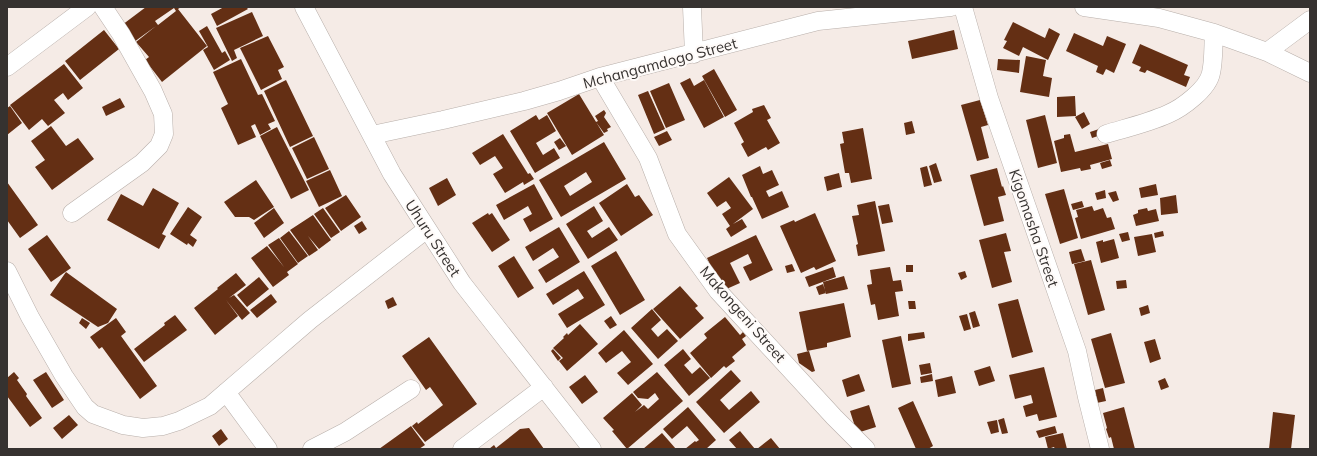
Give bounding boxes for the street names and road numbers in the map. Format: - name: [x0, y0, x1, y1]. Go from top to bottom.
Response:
- street label: Mchangamdogo Street: [581, 33, 739, 93]
- street label: Kigomasha Street: [1005, 167, 1063, 289]
- street label: Uhuru Street: [401, 196, 465, 280]
- street label: Makongeni Street: [696, 262, 790, 366]

